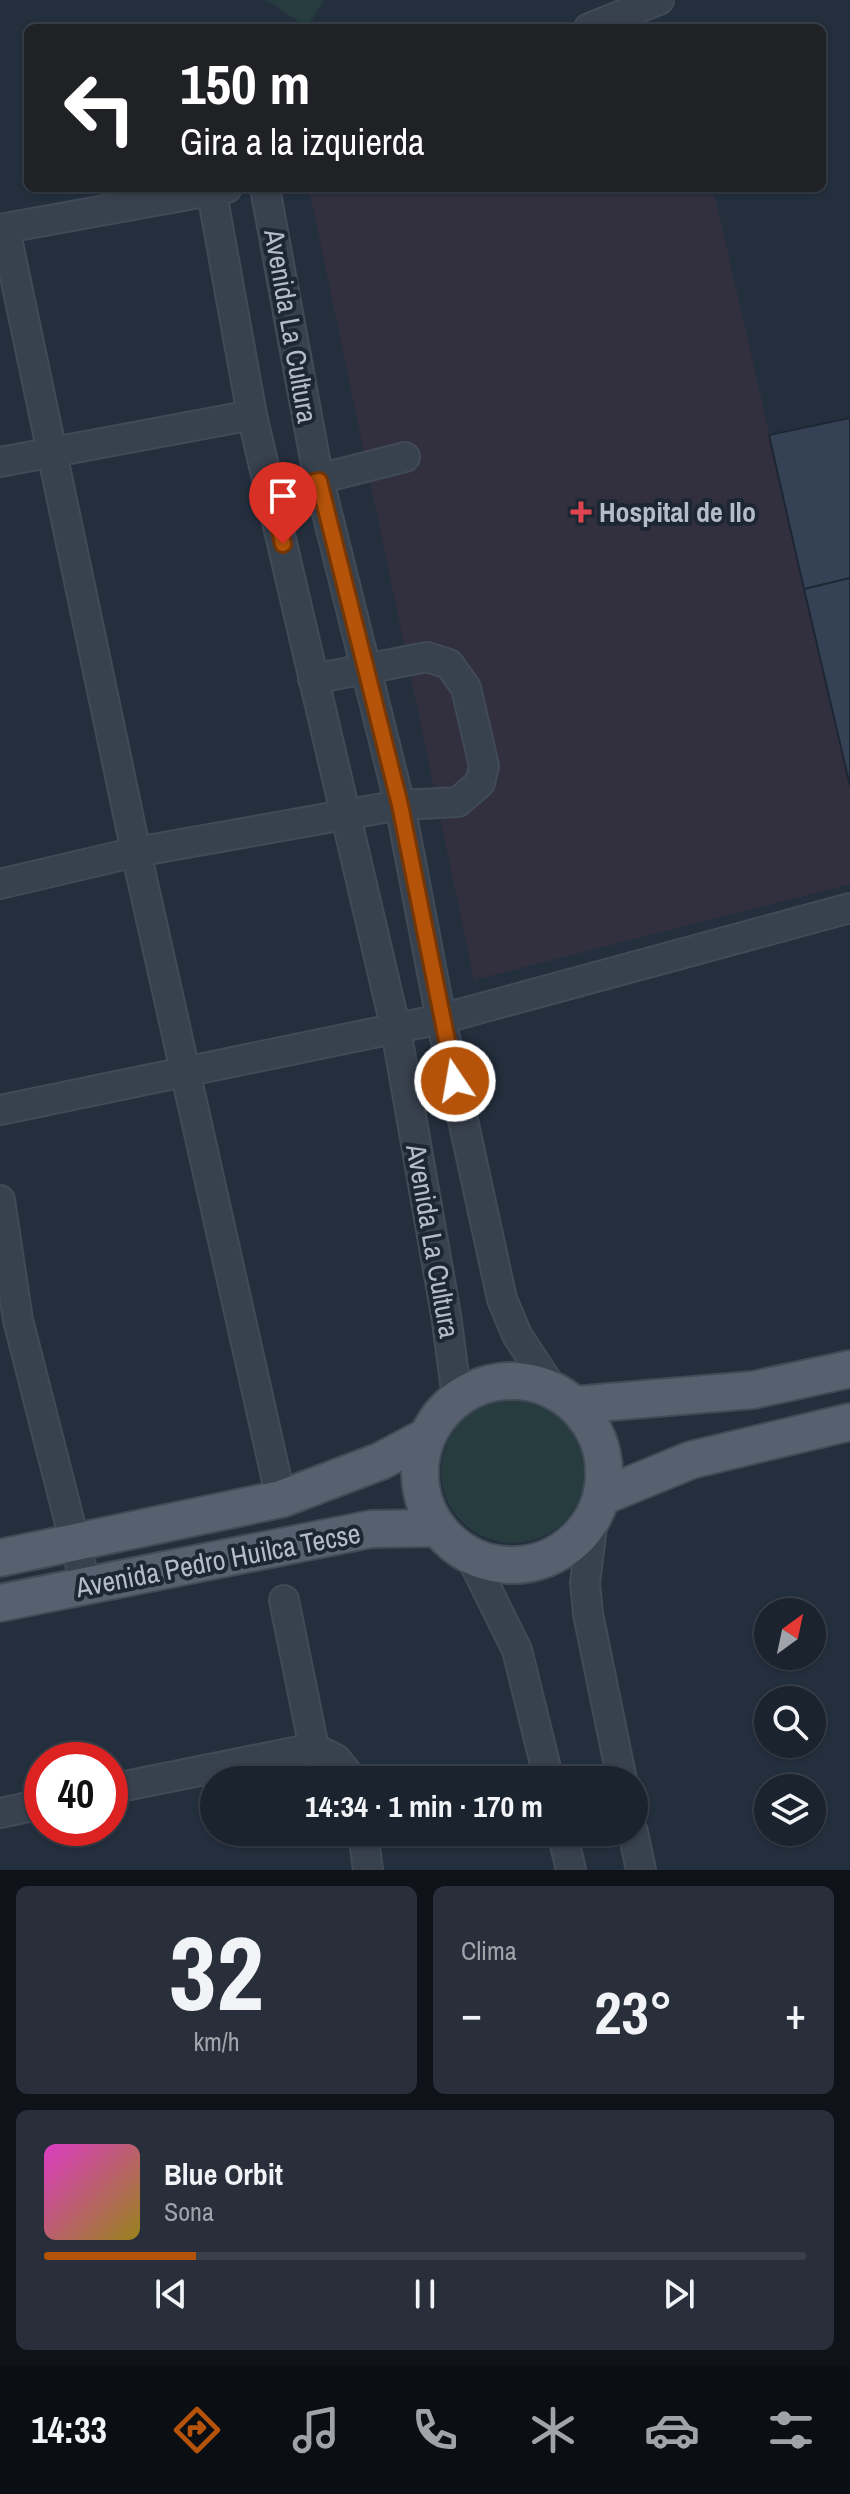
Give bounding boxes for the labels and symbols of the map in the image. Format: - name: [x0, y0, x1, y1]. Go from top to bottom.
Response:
- street label: Avenida La Cultura: [255, 225, 327, 426]
- pin: [249, 462, 317, 544]
- place label: Hospital de Ilo: [599, 493, 756, 531]
- marker: Hospital de Ilo: [570, 501, 592, 523]
- position arrow: [413, 1039, 497, 1123]
- street label: Avenida La Cultura: [397, 1140, 469, 1341]
- street label: Avenida Pedro Huilca Tecse: [72, 1514, 363, 1606]
- north arrow: [754, 1598, 826, 1670]
- speed limit sign: 40: [24, 1742, 128, 1846]

